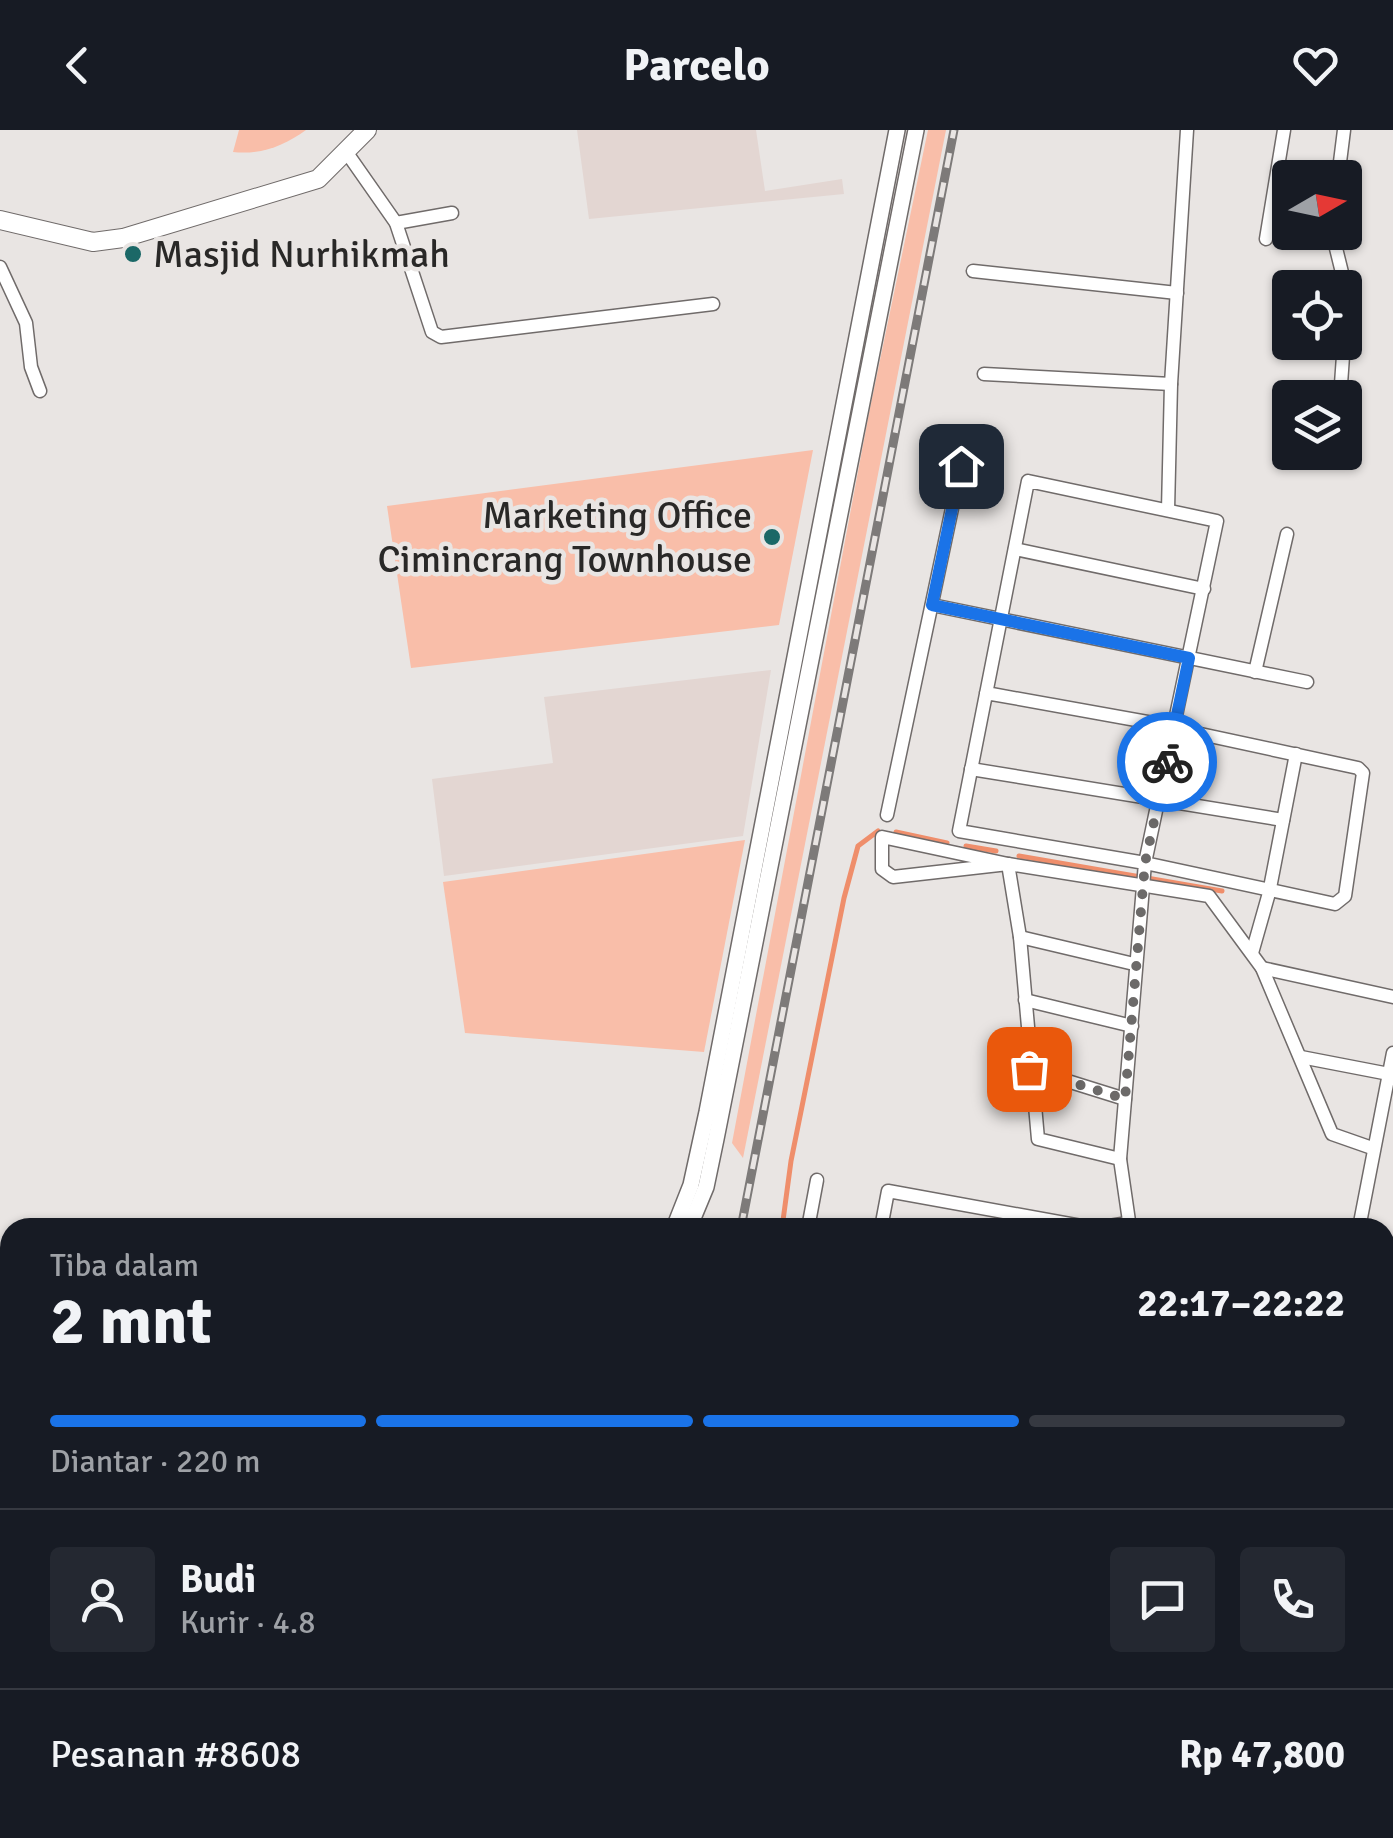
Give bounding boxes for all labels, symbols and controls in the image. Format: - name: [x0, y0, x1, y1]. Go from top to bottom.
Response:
- icon: back: [50, 38, 105, 93]
- text: Parcelo: [623, 38, 770, 93]
- icon: heart: [1288, 38, 1343, 93]
- north arrow: [1272, 160, 1362, 250]
- map controls: [1272, 160, 1362, 470]
- place label: Masjid Nurhikmah: [153, 231, 450, 278]
- marker: Masjid Nurhikmah: [122, 243, 144, 265]
- button: locate: [1272, 270, 1362, 360]
- button: layers: [1272, 380, 1362, 470]
- pin: [919, 424, 1004, 509]
- icon: home: [934, 439, 989, 494]
- place label: Marketing Office Cimincrang Townhouse: [377, 492, 752, 583]
- marker: Marketing Office Cimincrang Townhouse: [761, 526, 783, 548]
- courier: [1117, 712, 1217, 812]
- icon: bike: [1140, 735, 1195, 790]
- pin: [987, 1027, 1072, 1112]
- icon: bag: [1002, 1042, 1057, 1097]
- text: Tiba dalam: [50, 1246, 199, 1285]
- text: 22:17–22:22: [1137, 1280, 1345, 1327]
- text: 2 mnt: [50, 1282, 212, 1362]
- text: Diantar · 220 m: [50, 1442, 261, 1481]
- button: person: [50, 1547, 155, 1652]
- button: chat: [1110, 1547, 1215, 1652]
- button: phone: [1240, 1547, 1345, 1652]
- text: Budi: [180, 1556, 256, 1603]
- text: Kurir · 4.8: [180, 1603, 316, 1642]
- text: Pesanan #8608: [50, 1731, 301, 1778]
- text: Rp 47,800: [1179, 1731, 1345, 1778]

